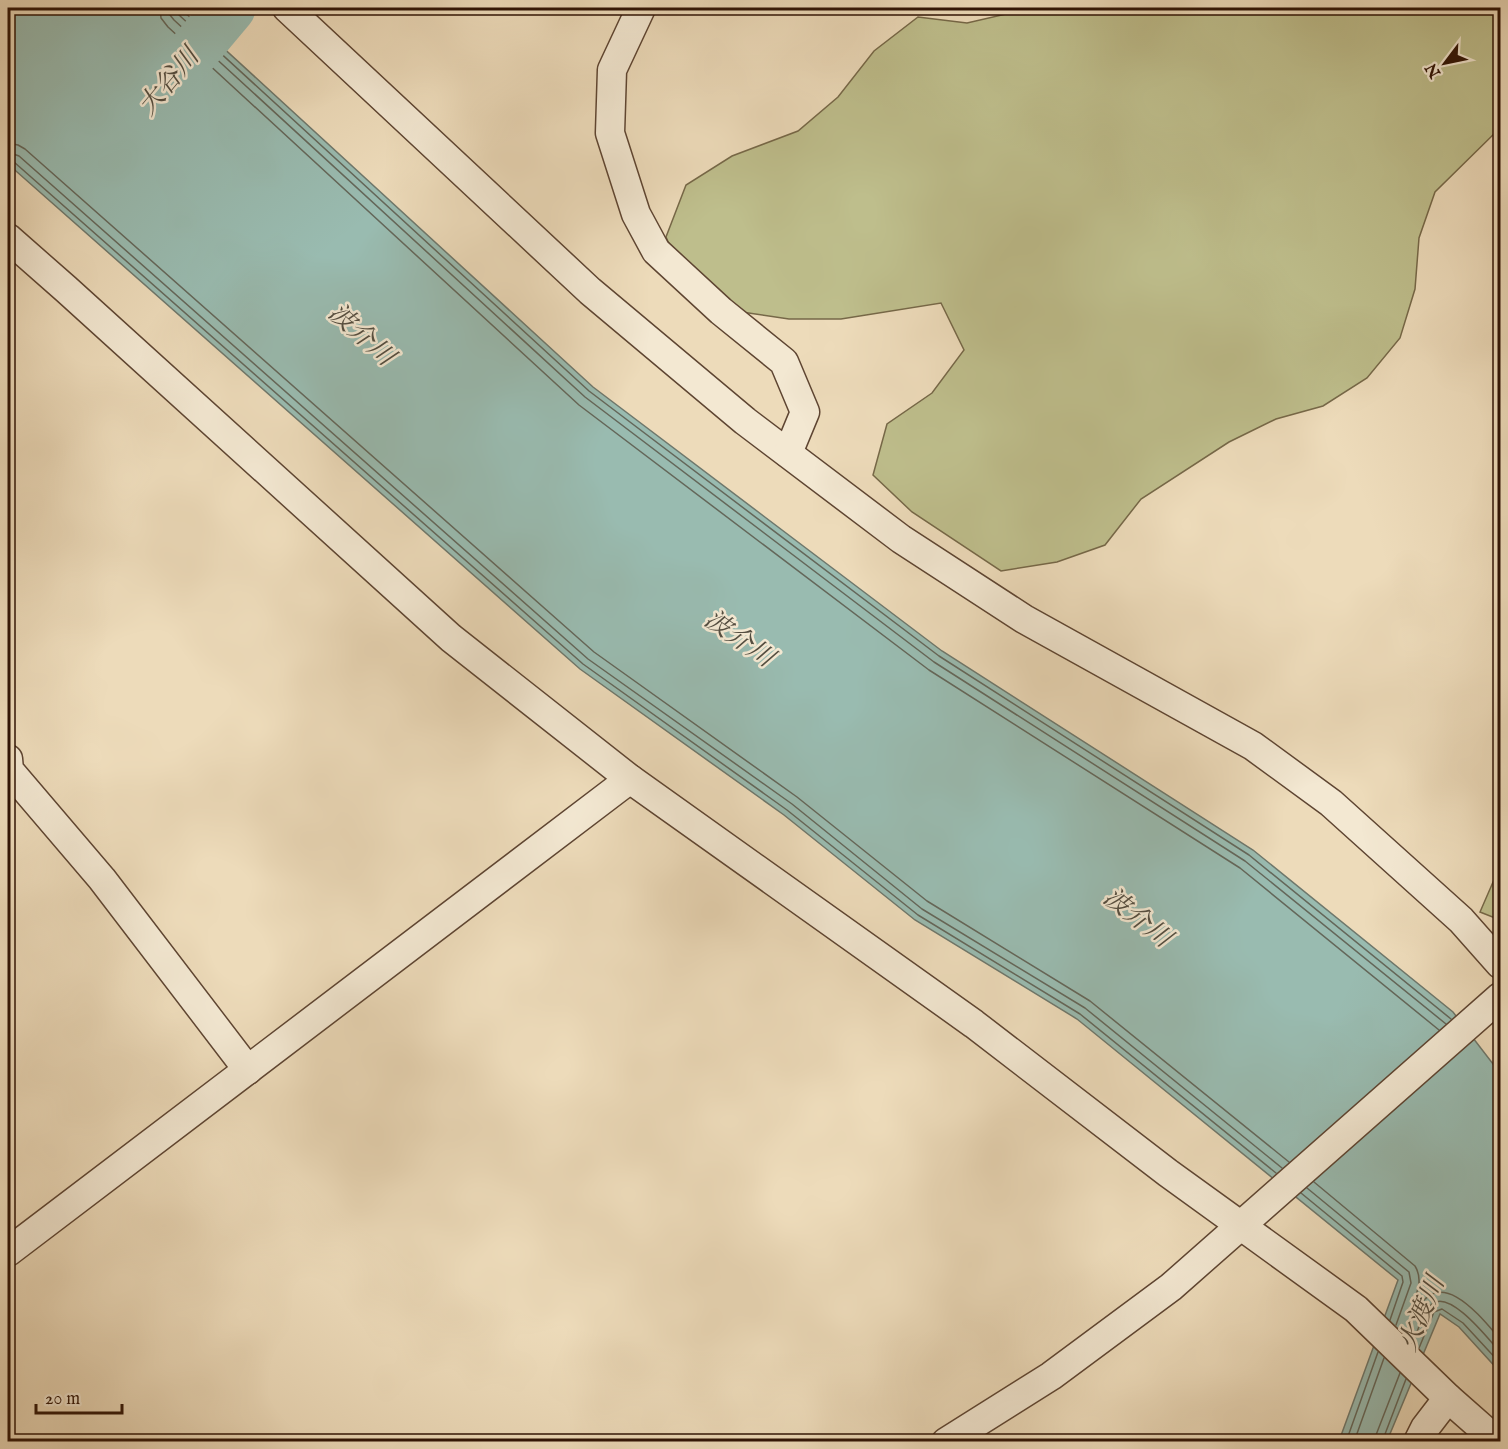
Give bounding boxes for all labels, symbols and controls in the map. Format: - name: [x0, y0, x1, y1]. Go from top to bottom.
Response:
- north arrow: [1415, 33, 1475, 93]
- water label: 大谷川: [131, 39, 209, 122]
- text: N: [1422, 59, 1447, 82]
- water label: 波介川: [321, 297, 403, 375]
- water label: 波介川: [698, 603, 783, 677]
- water label: 波介川: [1096, 881, 1180, 957]
- water label: 火渡川: [1392, 1269, 1454, 1356]
- scale bar: [36, 1377, 122, 1415]
- text: 20 m: [45, 1388, 80, 1411]

